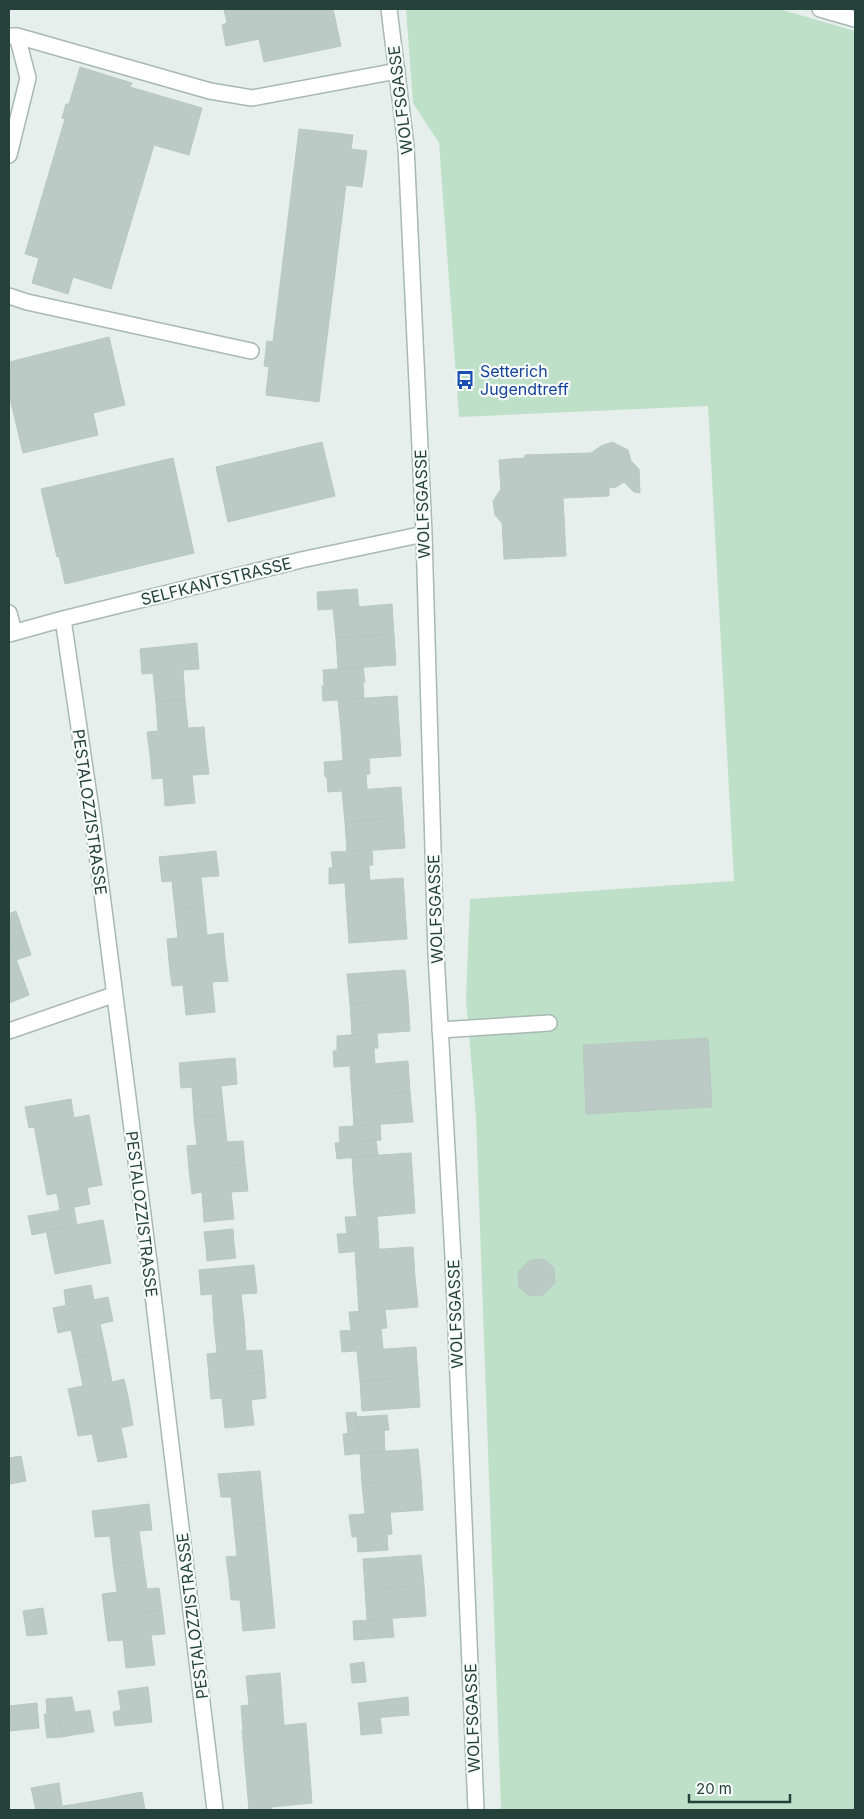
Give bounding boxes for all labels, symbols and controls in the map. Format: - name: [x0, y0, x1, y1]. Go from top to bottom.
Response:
- street label: WOLFSGASSE: [383, 44, 417, 156]
- place label: Setterich Jugendtreff: [480, 361, 569, 399]
- bus stop icon: Setterich Jugendtreff: [454, 369, 476, 391]
- street label: WOLFSGASSE: [410, 449, 434, 559]
- street label: SELFKANTSTRASSE: [139, 553, 293, 609]
- street label: PESTALOZZISTRASSE: [68, 728, 112, 896]
- street label: WOLFSGASSE: [423, 854, 447, 964]
- street label: PESTALOZZISTRASSE: [122, 1130, 162, 1298]
- street label: WOLFSGASSE: [443, 1259, 467, 1369]
- street label: PESTALOZZISTRASSE: [172, 1532, 212, 1700]
- street label: WOLFSGASSE: [460, 1663, 484, 1773]
- scale bar: [689, 1772, 790, 1804]
- text: 20 m: [696, 1779, 732, 1798]

